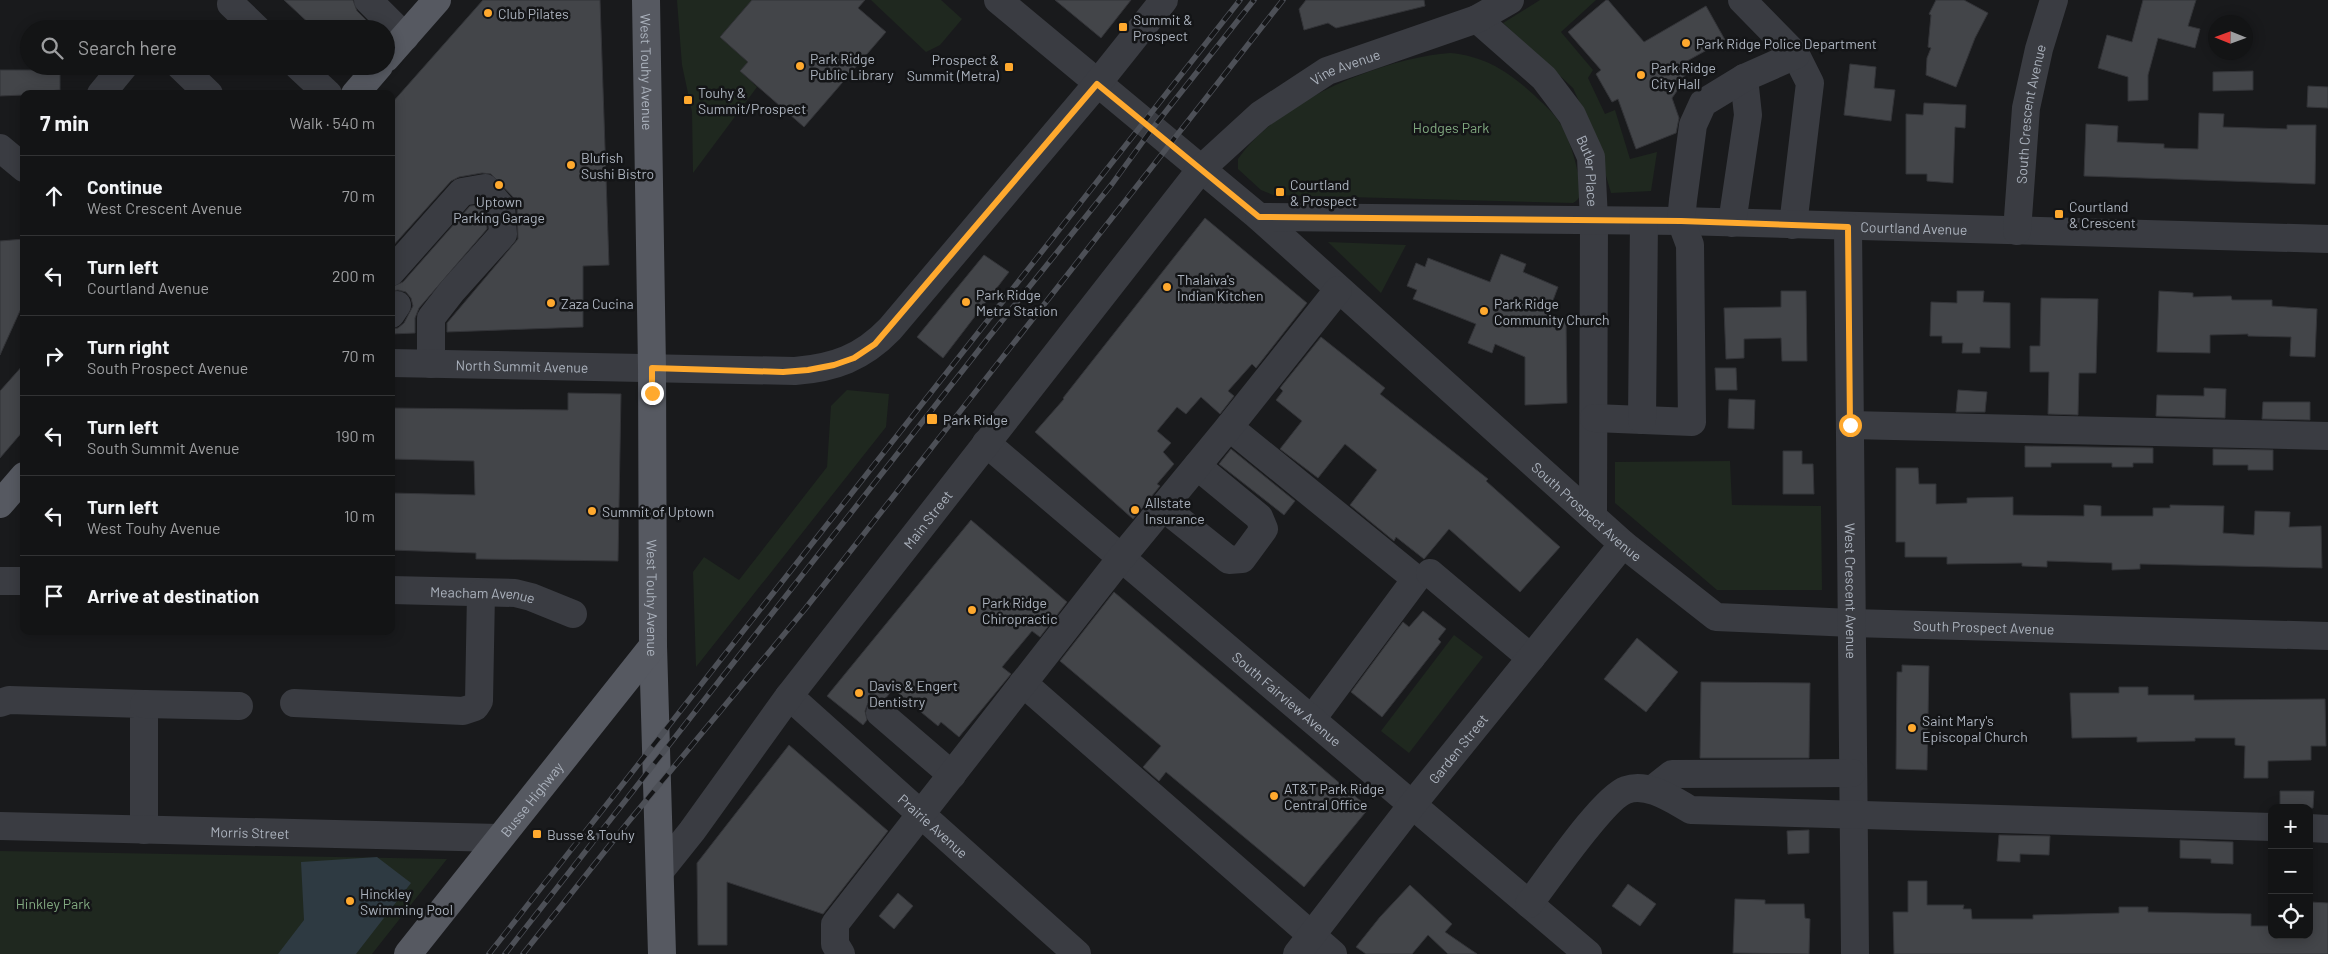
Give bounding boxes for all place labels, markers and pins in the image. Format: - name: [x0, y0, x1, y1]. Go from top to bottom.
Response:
- place label: Club Pilates: [498, 5, 569, 22]
- marker: Club Pilates: [482, 7, 494, 19]
- place label: Summit & Prospect: [1133, 11, 1193, 44]
- marker: Summit & Prospect: [1117, 21, 1129, 33]
- place label: Park Ridge Police Department: [1696, 35, 1877, 52]
- marker: Park Ridge Police Department: [1680, 37, 1692, 49]
- place label: Park Ridge Public Library: [810, 50, 894, 83]
- place label: Prospect & Summit (Metra): [907, 51, 999, 84]
- place label: Park Ridge City Hall: [1651, 59, 1716, 92]
- marker: Park Ridge Public Library: [794, 60, 806, 72]
- marker: Prospect & Summit (Metra): [1003, 61, 1015, 73]
- marker: Park Ridge City Hall: [1635, 69, 1647, 81]
- place label: Touhy & Summit/Prospect: [698, 84, 806, 117]
- marker: Touhy & Summit/Prospect: [682, 94, 694, 106]
- place label: Blufish Sushi Bistro: [581, 149, 654, 182]
- marker: Blufish Sushi Bistro: [565, 159, 577, 171]
- place label: Courtland & Prospect: [1290, 176, 1357, 209]
- marker: Uptown Parking Garage: [493, 179, 505, 191]
- marker: Courtland & Prospect: [1274, 186, 1286, 198]
- place label: Uptown Parking Garage: [453, 193, 545, 226]
- place label: Courtland & Crescent: [2069, 198, 2136, 231]
- marker: Courtland & Crescent: [2053, 208, 2065, 220]
- place label: Thalaiva's Indian Kitchen: [1177, 271, 1264, 304]
- marker: Thalaiva's Indian Kitchen: [1161, 281, 1173, 293]
- place label: Park Ridge Metra Station: [976, 286, 1058, 319]
- place label: Zaza Cucina: [561, 295, 634, 312]
- place label: Park Ridge Community Church: [1494, 295, 1610, 328]
- marker: Park Ridge Metra Station: [960, 296, 972, 308]
- marker: Zaza Cucina: [545, 297, 557, 309]
- marker: Park Ridge Community Church: [1478, 305, 1490, 317]
- place label: Park Ridge: [943, 411, 1008, 428]
- marker: Park Ridge: [925, 412, 939, 426]
- place label: Allstate Insurance: [1145, 494, 1205, 527]
- place label: Summit of Uptown: [602, 503, 714, 520]
- marker: Allstate Insurance: [1129, 504, 1141, 516]
- marker: Summit of Uptown: [586, 505, 598, 517]
- place label: Park Ridge Chiropractic: [982, 594, 1057, 627]
- marker: Park Ridge Chiropractic: [966, 604, 978, 616]
- place label: Davis & Engert Dentistry: [869, 677, 958, 710]
- marker: Davis & Engert Dentistry: [853, 687, 865, 699]
- place label: Saint Mary's Episcopal Church: [1922, 712, 2028, 745]
- marker: Saint Mary's Episcopal Church: [1906, 722, 1918, 734]
- place label: AT&T Park Ridge Central Office: [1284, 780, 1385, 813]
- marker: AT&T Park Ridge Central Office: [1268, 790, 1280, 802]
- place label: Busse & Touhy: [547, 826, 635, 843]
- marker: Busse & Touhy: [531, 828, 543, 840]
- place label: Hinckley Swimming Pool: [360, 885, 453, 918]
- marker: Hinckley Swimming Pool: [344, 895, 356, 907]

